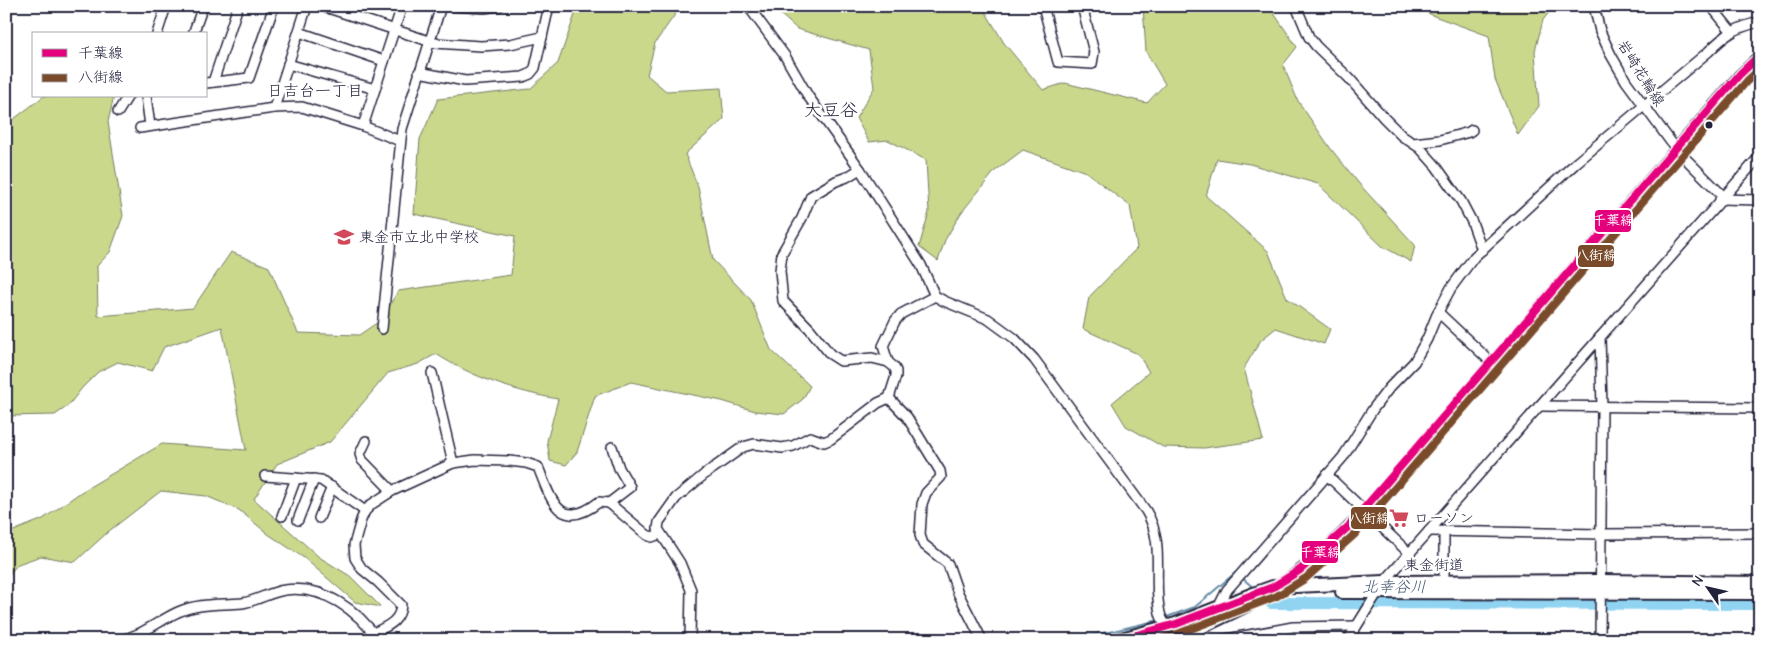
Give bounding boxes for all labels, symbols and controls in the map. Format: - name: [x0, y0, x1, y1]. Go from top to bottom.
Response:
- legend: [32, 32, 208, 98]
- street label: 岩崎花輪線: [1613, 36, 1669, 110]
- text: 千葉線: [78, 44, 123, 62]
- text: 八街線: [78, 68, 123, 86]
- district label: 日吉台一丁目: [267, 82, 363, 100]
- district label: 大豆谷: [804, 100, 858, 121]
- unlabelled marker: [1704, 120, 1714, 130]
- line badge: 千葉線: [1594, 209, 1632, 233]
- text: 千葉線: [1592, 212, 1634, 229]
- school or university icon: 東金市立北中学校: [333, 226, 355, 248]
- place label: 東金市立北中学校: [359, 228, 479, 246]
- line badge: 八街線: [1577, 244, 1615, 268]
- text: 八街線: [1575, 247, 1617, 264]
- line badge: 八街線: [1350, 506, 1388, 530]
- supermarket icon: ローソン: [1388, 507, 1410, 529]
- place label: ローソン: [1414, 509, 1474, 527]
- text: 八街線: [1348, 510, 1390, 527]
- line badge: 千葉線: [1301, 540, 1339, 564]
- text: 千葉線: [1299, 544, 1341, 561]
- street label: 東金街道: [1404, 556, 1464, 574]
- north arrow: [1684, 564, 1734, 614]
- text: N: [1688, 572, 1707, 590]
- water label: 北幸谷川: [1362, 578, 1426, 596]

